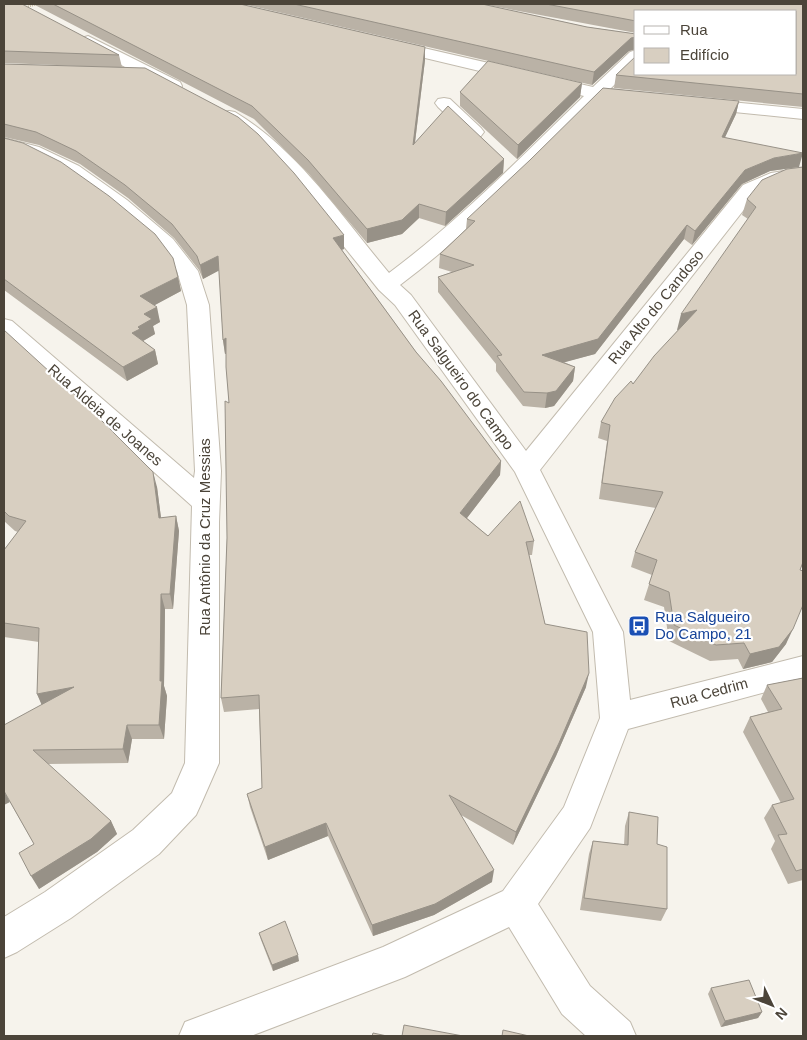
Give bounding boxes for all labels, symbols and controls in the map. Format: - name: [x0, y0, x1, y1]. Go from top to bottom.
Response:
- legend: [634, 10, 797, 75]
- text: Rua: [680, 21, 708, 38]
- text: Edifício: [680, 46, 729, 63]
- street label: Rua Alto do Candoso: [604, 246, 707, 367]
- street label: Rua Salgueiro do Campo: [405, 307, 518, 453]
- street label: Rua Aldeia de Joanes: [45, 360, 166, 469]
- street label: Rua Antônio da Cruz Messias: [196, 438, 213, 636]
- place label: Rua Salgueiro Do Campo, 21: [655, 608, 752, 642]
- bus stop icon: Rua Salgueiro Do Campo, 21: [627, 614, 651, 638]
- street label: Rua Cedrim: [668, 674, 750, 711]
- north arrow: [747, 980, 797, 1030]
- text: N: [772, 1005, 791, 1023]

